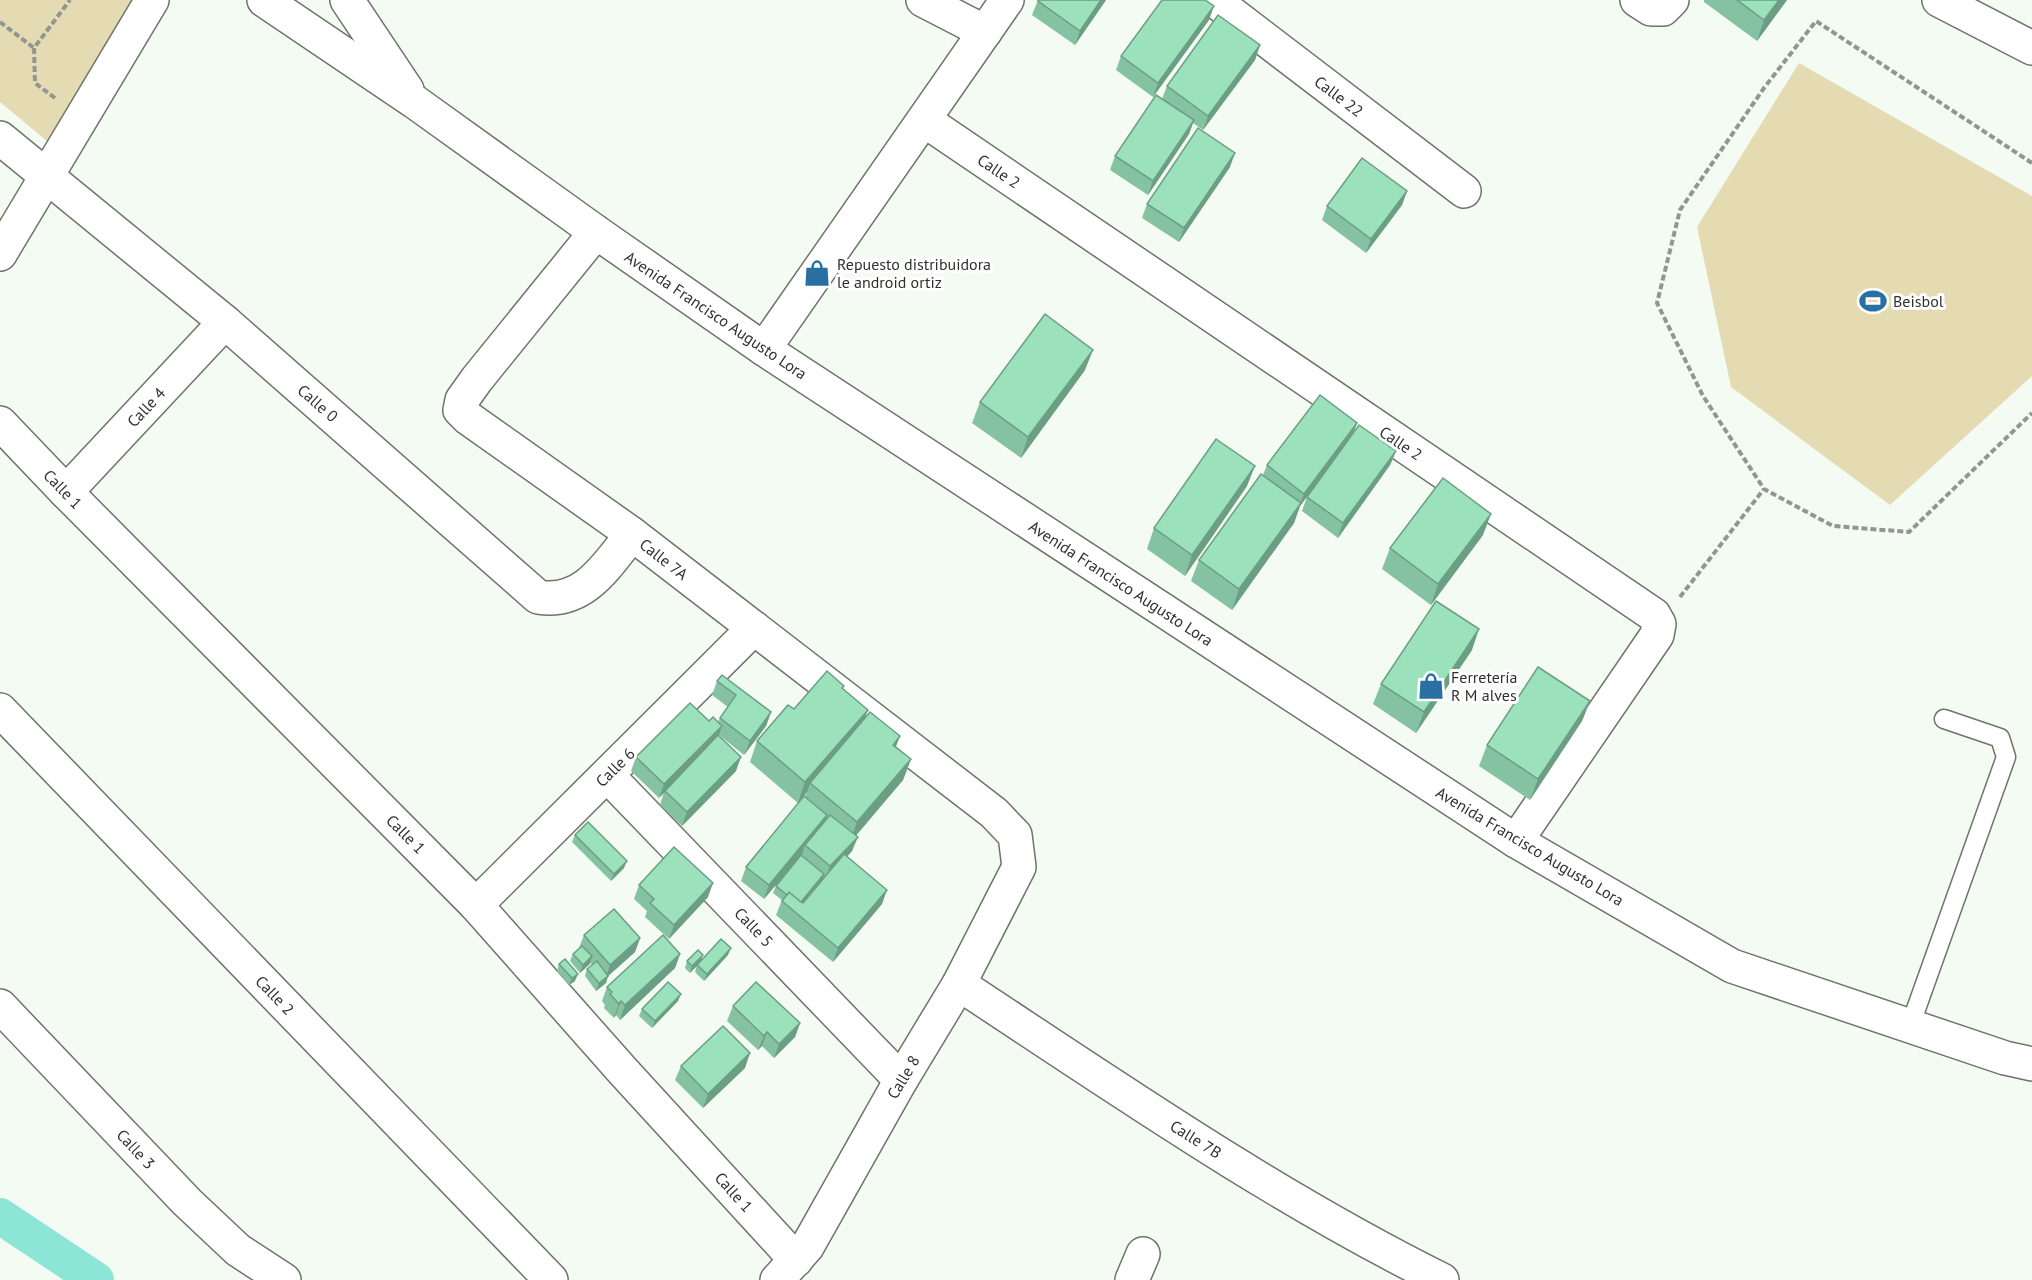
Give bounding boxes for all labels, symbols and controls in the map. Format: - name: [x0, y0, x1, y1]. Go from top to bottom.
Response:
- street label: Calle 22: [1311, 71, 1367, 121]
- street label: Calle 2: [974, 149, 1024, 193]
- street label: Avenida Francisco Augusto Lora: [621, 246, 811, 384]
- place label: Repuesto distribuidora le android ortiz: [837, 254, 991, 292]
- shop icon: Repuesto distribuidora le android ortiz: [802, 258, 832, 288]
- sports icon: Beisbol: [1858, 286, 1888, 316]
- place label: Beisbol: [1893, 291, 1944, 311]
- street label: Calle 0: [294, 380, 343, 426]
- street label: Calle 4: [123, 383, 170, 431]
- street label: Calle 2: [1376, 421, 1426, 465]
- street label: Calle 1: [39, 465, 87, 513]
- street label: Avenida Francisco Augusto Lora: [1025, 516, 1217, 650]
- street label: Calle 7A: [636, 534, 693, 584]
- place label: Ferretería R M alves: [1451, 667, 1517, 705]
- shop icon: Ferretería R M alves: [1416, 671, 1446, 701]
- street label: Calle 6: [591, 743, 639, 791]
- street label: Avenida Francisco Augusto Lora: [1433, 782, 1627, 910]
- street label: Calle 1: [382, 810, 430, 858]
- street label: Calle 5: [730, 903, 778, 951]
- street label: Calle 2: [251, 971, 299, 1019]
- street label: Calle 8: [882, 1052, 924, 1102]
- street label: Calle 7B: [1167, 1116, 1225, 1162]
- street label: Calle 3: [113, 1125, 159, 1173]
- street label: Calle 1: [711, 1168, 757, 1216]

